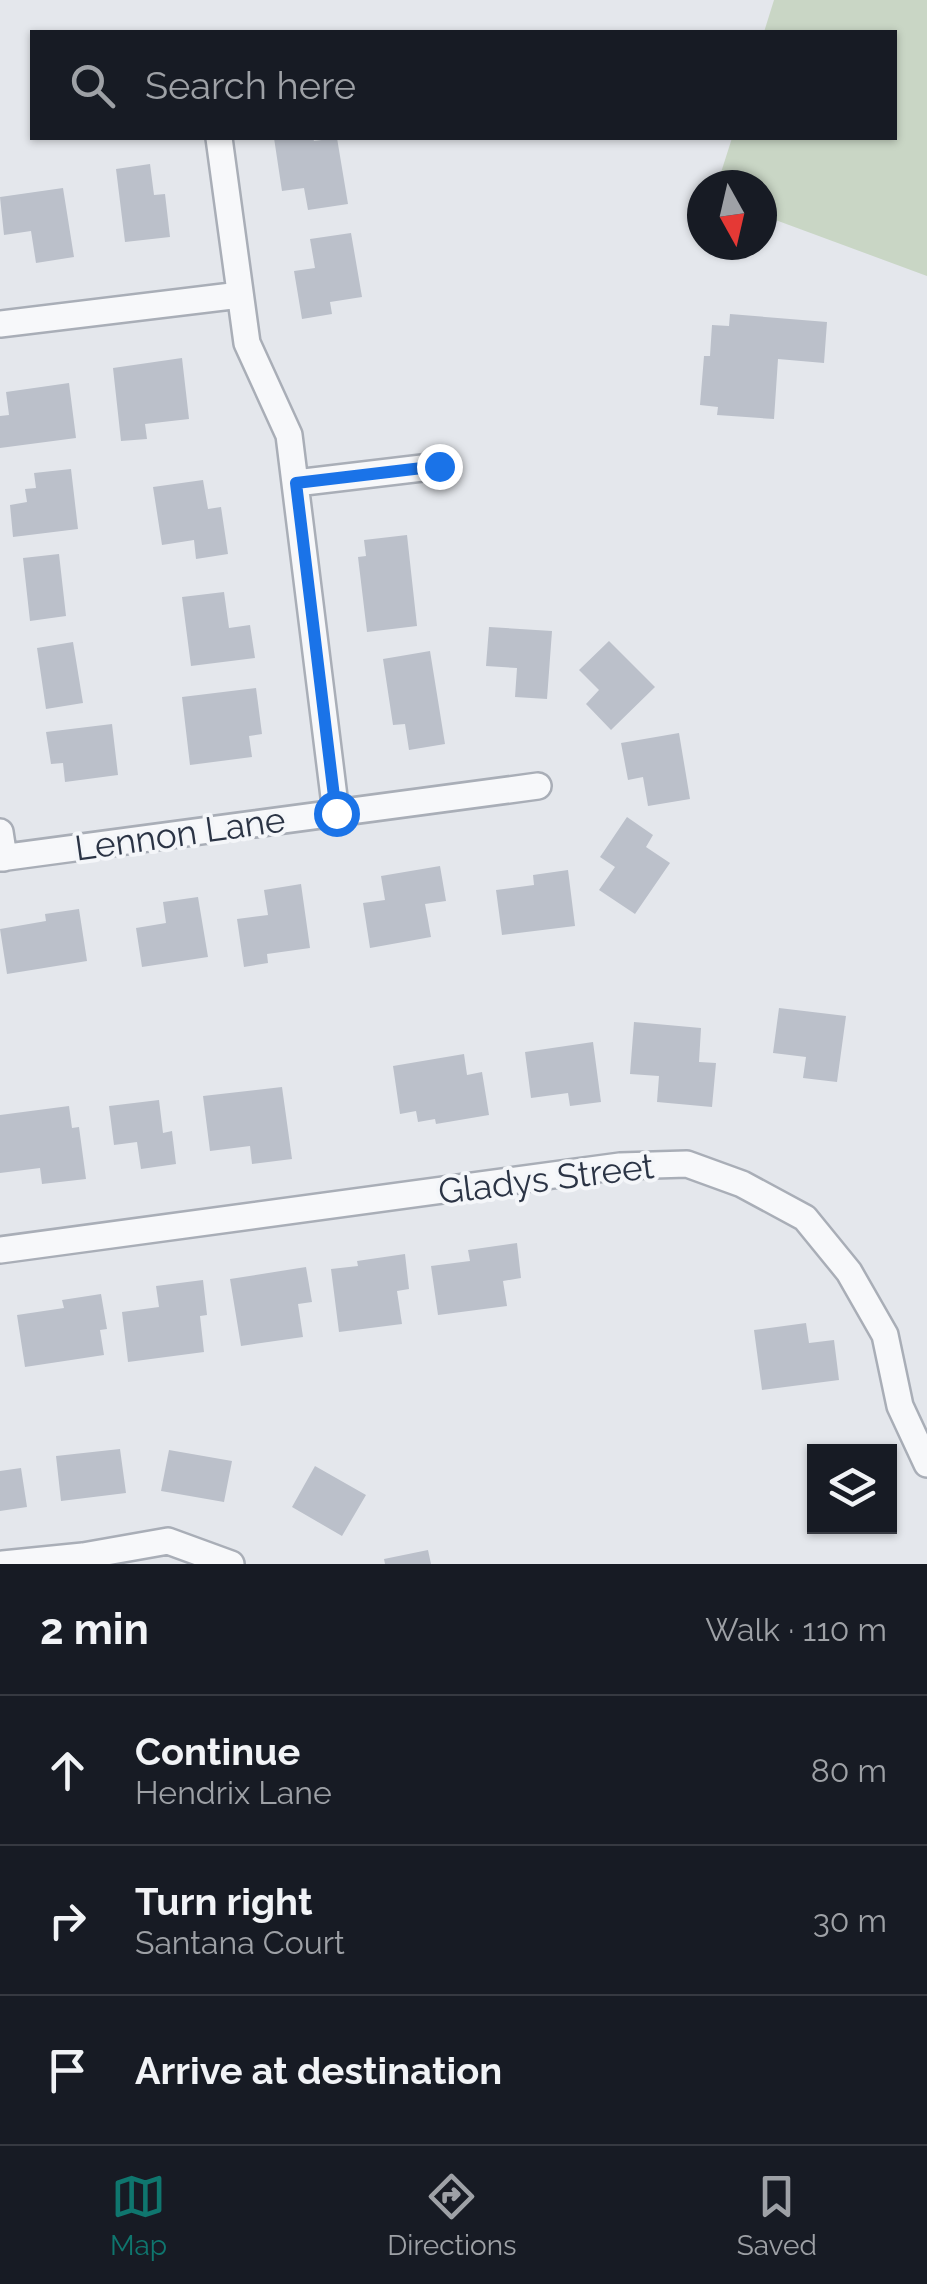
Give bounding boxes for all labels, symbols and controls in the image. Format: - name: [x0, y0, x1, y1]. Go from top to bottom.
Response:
- search box: [30, 30, 897, 140]
- icon: search: [65, 58, 120, 113]
- text: Search here: [145, 63, 356, 108]
- north arrow: [687, 170, 777, 260]
- route end: [417, 444, 463, 490]
- route start: [314, 791, 360, 837]
- street label: Lennon Lane: [72, 798, 288, 869]
- street label: Gladys Street: [436, 1145, 656, 1212]
- map controls: [807, 1444, 897, 1534]
- button: layers: [807, 1444, 897, 1534]
- text: 2 min: [40, 1605, 149, 1654]
- text: Walk · 110 m: [705, 1611, 887, 1648]
- text: Continue: [135, 1729, 300, 1774]
- icon: ahead: [40, 1743, 95, 1798]
- text: 80 m: [811, 1752, 887, 1789]
- text: Hendrix Lane: [135, 1774, 332, 1811]
- text: Turn right: [135, 1879, 312, 1924]
- icon: right: [40, 1893, 95, 1948]
- text: 30 m: [813, 1902, 887, 1939]
- text: Santana Court: [135, 1924, 345, 1961]
- icon: arrive: [40, 2043, 95, 2098]
- text: Arrive at destination: [135, 2048, 502, 2093]
- tab: Map: [110, 2169, 167, 2262]
- tab: Directions: [387, 2169, 517, 2262]
- tab: Saved: [737, 2169, 817, 2262]

